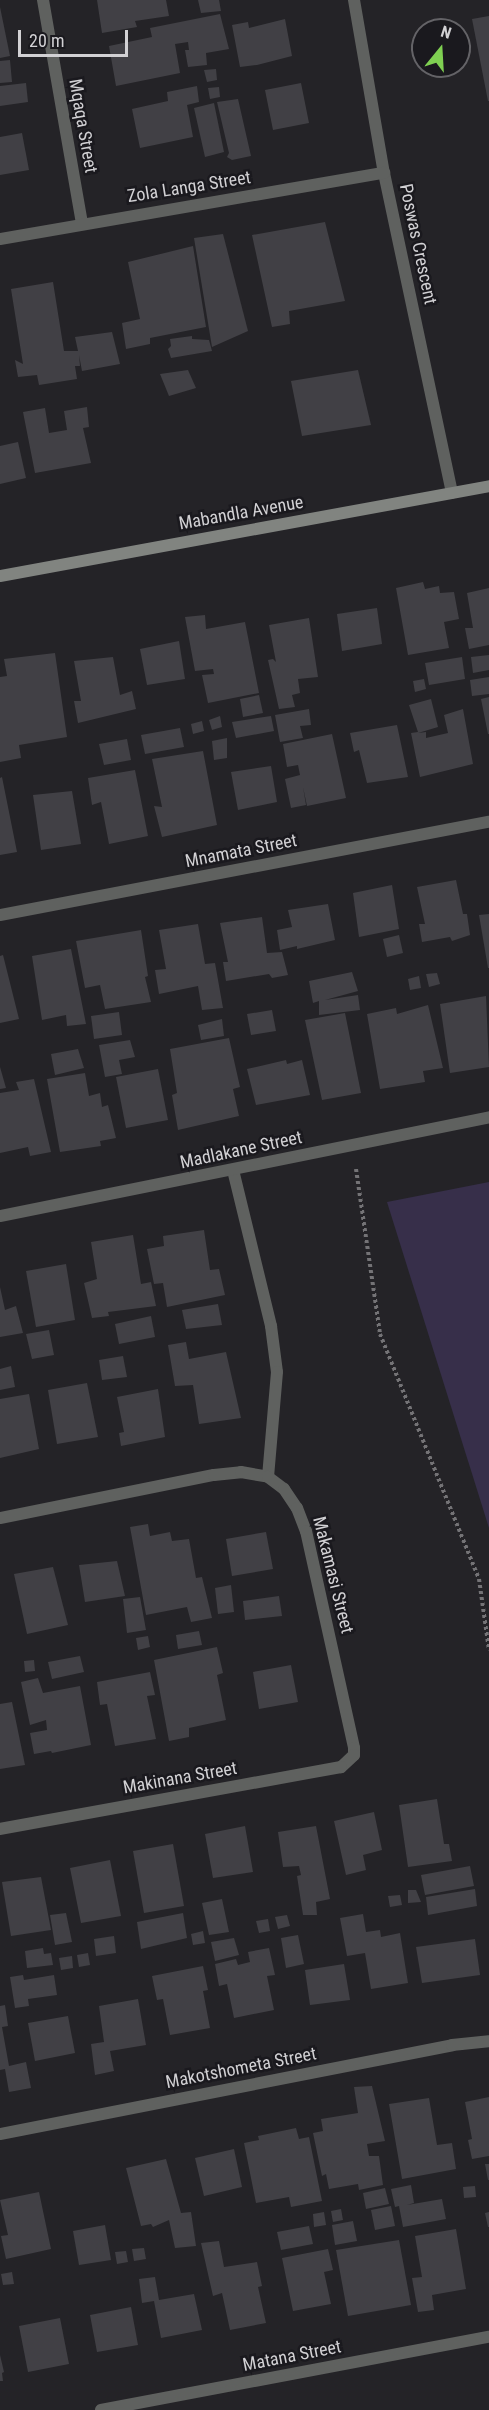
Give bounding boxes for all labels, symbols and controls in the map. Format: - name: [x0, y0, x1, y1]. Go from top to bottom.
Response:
- scale bar: [21, 18, 130, 56]
- north arrow: [411, 18, 471, 78]
- text: N: [438, 22, 454, 43]
- text: 20 m: [29, 30, 64, 51]
- street label: Mqaqa Street: [64, 77, 102, 175]
- street label: Zola Langa Street: [126, 167, 252, 207]
- street label: Poswas Crescent: [395, 182, 441, 306]
- street label: Mabandla Avenue: [177, 491, 305, 535]
- street label: Mnamata Street: [183, 830, 299, 872]
- street label: Madlakane Street: [178, 1127, 304, 1173]
- street label: Makamasi Street: [308, 1514, 358, 1636]
- street label: Makinana Street: [121, 1757, 239, 1799]
- street label: Makotshometa Street: [164, 2043, 318, 2093]
- street label: Matana Street: [241, 2336, 343, 2376]

